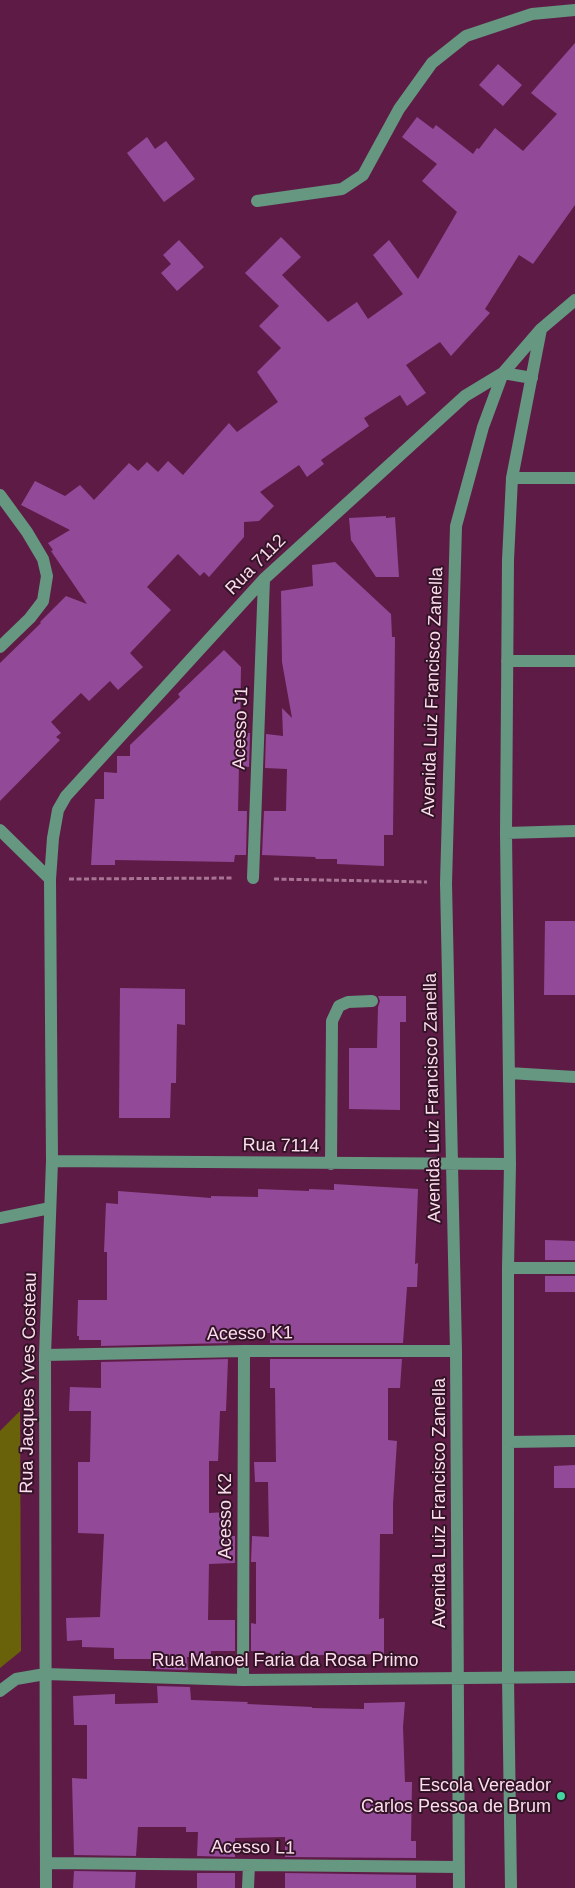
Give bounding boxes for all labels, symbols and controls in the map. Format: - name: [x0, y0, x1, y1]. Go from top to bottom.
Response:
- street label: Rua 7112: [221, 530, 291, 600]
- street label: Avenida Luiz Francisco Zanella: [418, 567, 448, 817]
- street label: Acesso J1: [229, 686, 253, 770]
- street label: Avenida Luiz Francisco Zanella: [420, 973, 446, 1223]
- street label: Rua 7114: [242, 1135, 320, 1157]
- street label: Rua Jacques Yves Costeau: [16, 1272, 42, 1494]
- street label: Acesso K1: [207, 1322, 293, 1346]
- street label: Avenida Luiz Francisco Zanella: [429, 1378, 451, 1628]
- street label: Acesso K2: [215, 1473, 237, 1559]
- street label: Rua Manoel Faria da Rosa Primo: [151, 1650, 419, 1672]
- place label: Escola Vereador Carlos Pessoa de Brum: [361, 1775, 551, 1818]
- marker: Escola Vereador Carlos Pessoa de Brum: [555, 1790, 567, 1802]
- street label: Acesso L1: [211, 1836, 295, 1860]

